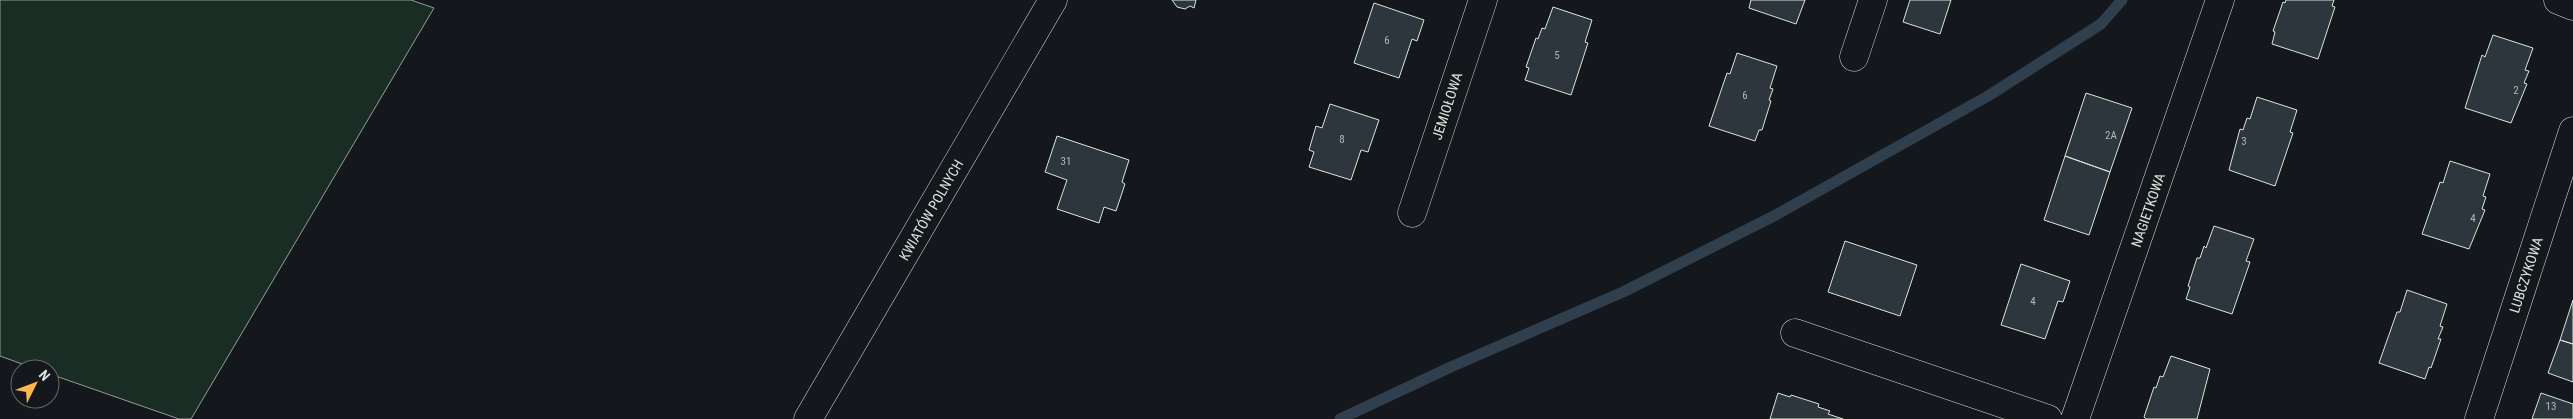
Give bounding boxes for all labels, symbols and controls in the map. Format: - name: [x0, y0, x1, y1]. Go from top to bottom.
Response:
- house number: 6: [1384, 34, 1390, 47]
- house number: 5: [1554, 49, 1560, 62]
- street label: JEMIOŁOWA: [1429, 70, 1465, 142]
- house number: 2: [2513, 84, 2519, 97]
- house number: 6: [1742, 89, 1748, 102]
- house number: 2A: [2105, 129, 2118, 142]
- house number: 8: [1339, 133, 1345, 146]
- house number: 3: [2241, 135, 2247, 148]
- house number: 31: [1061, 155, 1071, 168]
- street label: KWIATÓW POLNYCH: [895, 156, 966, 263]
- street label: NAGIETKOWA: [2128, 171, 2168, 249]
- house number: 4: [2470, 212, 2476, 225]
- street label: LUBCZYKOWA: [2506, 235, 2546, 315]
- house number: 4: [2030, 295, 2036, 308]
- north arrow: [10, 359, 60, 409]
- text: N: [36, 367, 53, 384]
- house number: 13: [2546, 400, 2556, 413]

